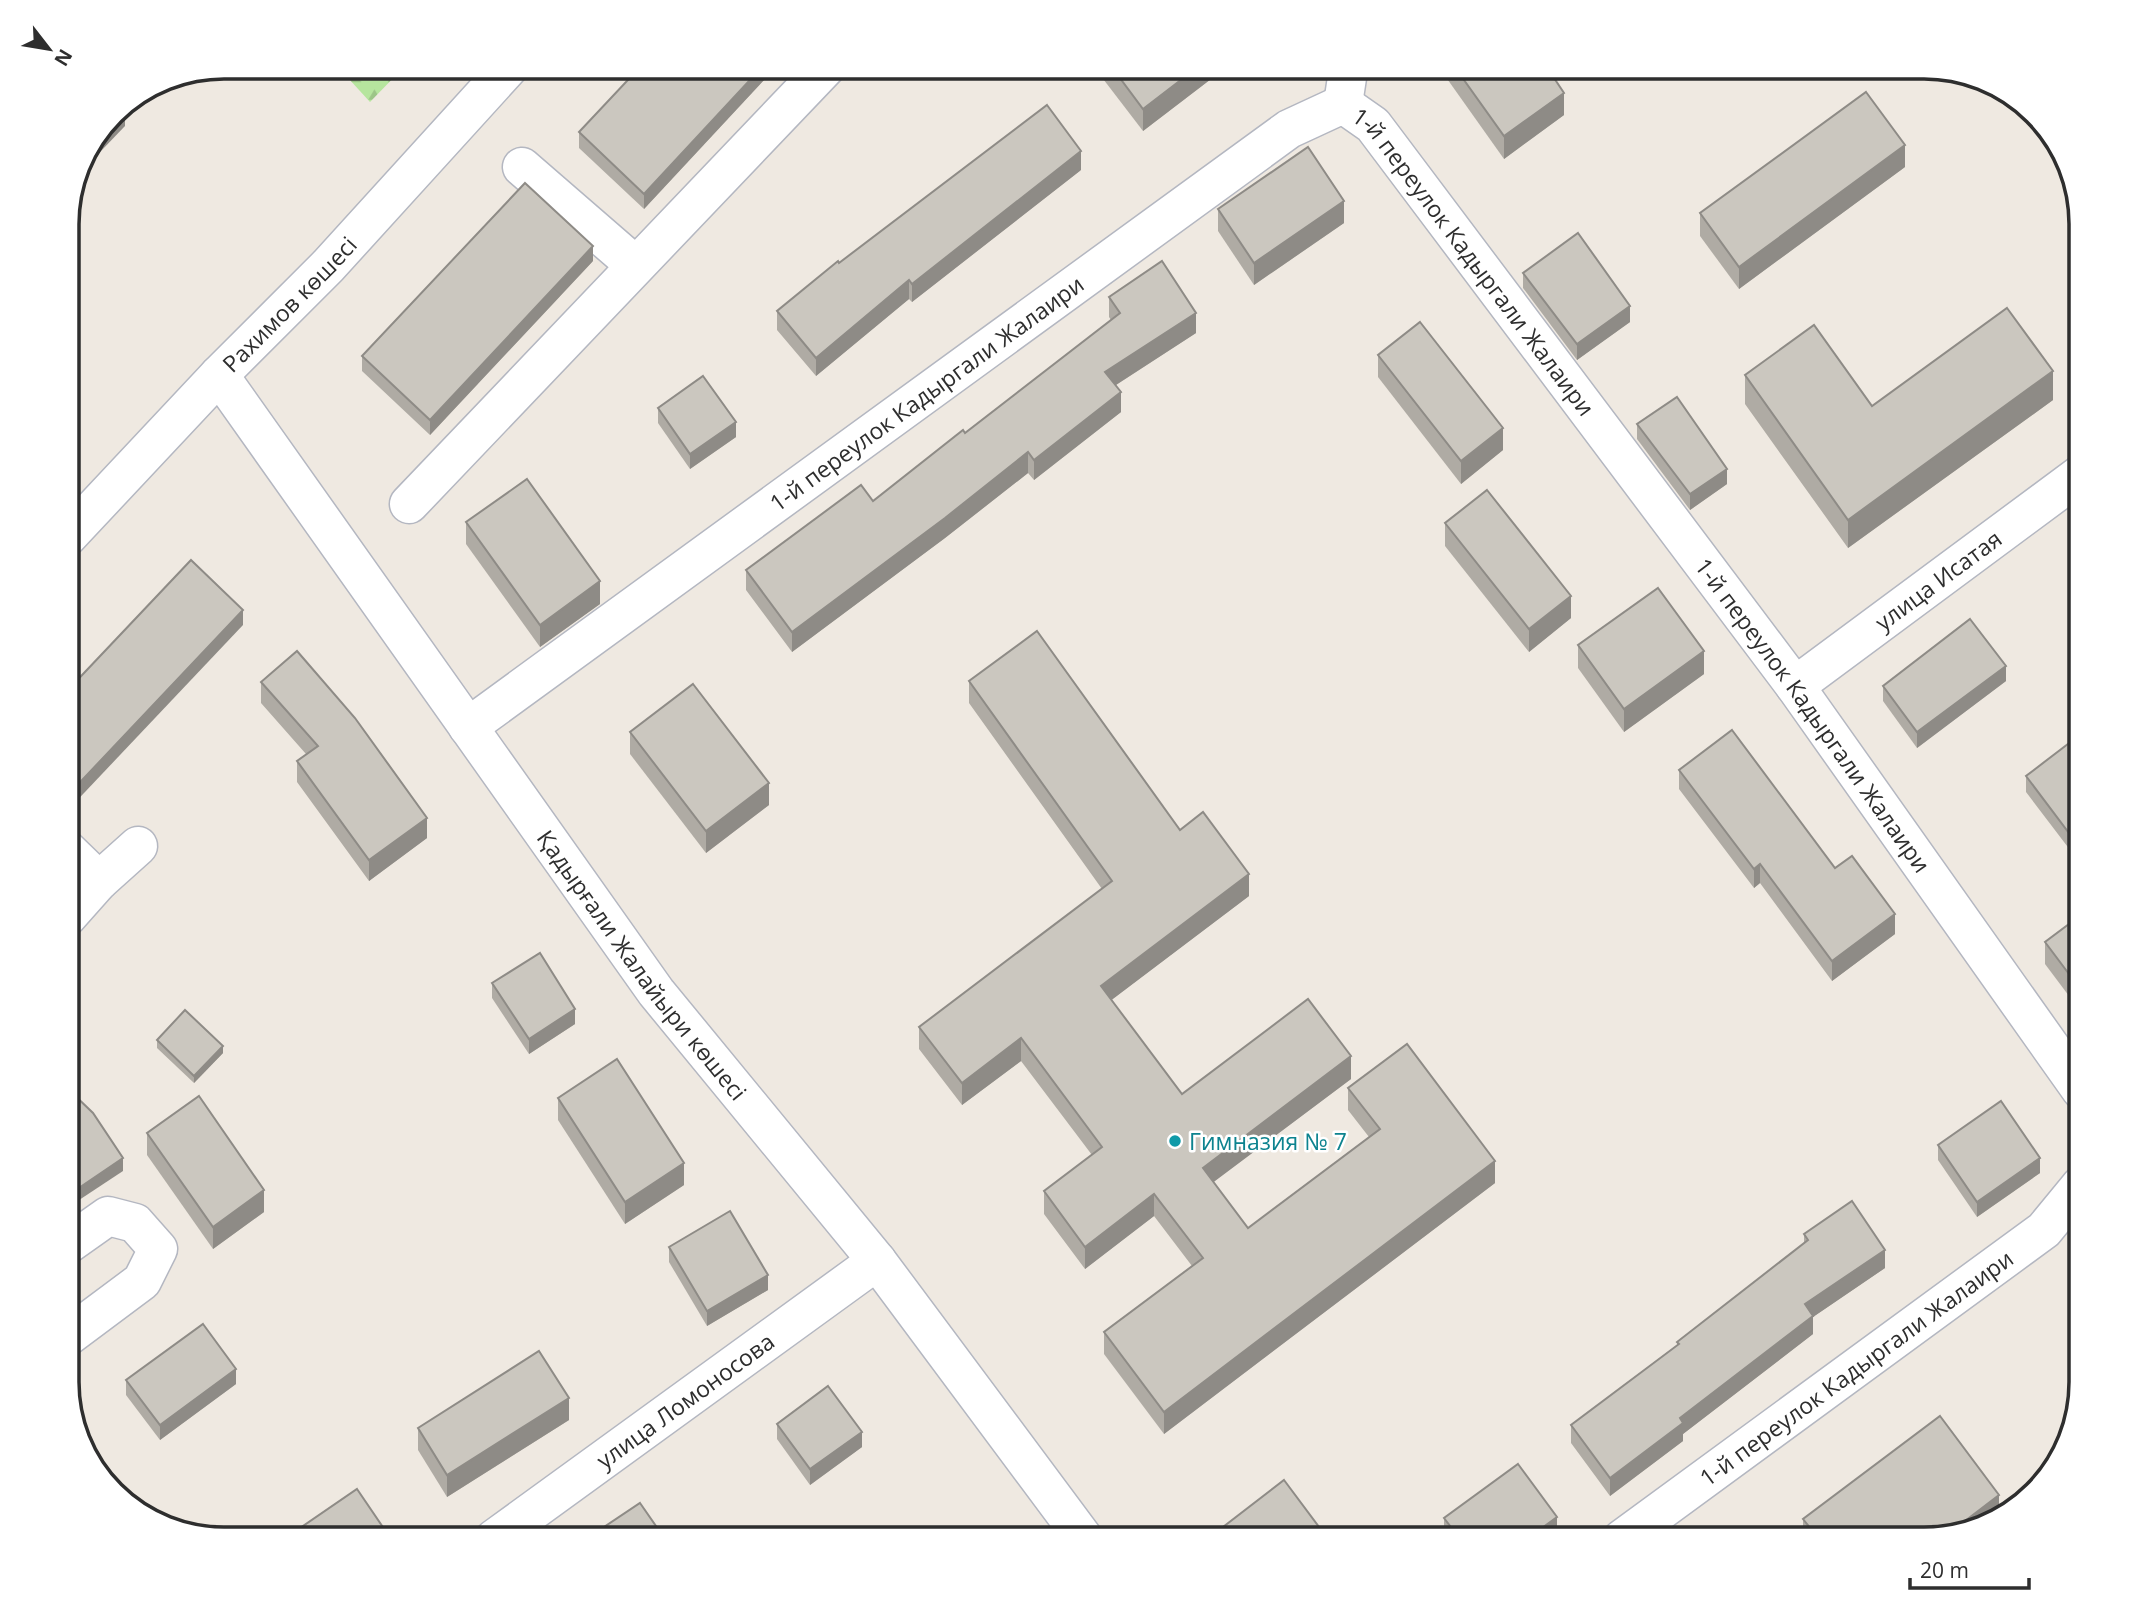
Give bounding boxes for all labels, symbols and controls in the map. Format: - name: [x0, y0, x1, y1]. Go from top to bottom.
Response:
- north arrow: [14, 14, 84, 84]
- text: N: [48, 44, 79, 71]
- street label: 1-й переулок Кадыргали Жалаири: [1346, 100, 1602, 422]
- street label: Рахимов көшесі: [215, 229, 364, 379]
- street label: 1-й переулок Кадыргали Жалаири: [763, 268, 1090, 518]
- street label: улица Исатая: [1868, 522, 2008, 638]
- street label: 1-й переулок Кадыргали Жалаири: [1688, 551, 1938, 879]
- street label: Қадырғали Жалайыри көшесі: [530, 823, 754, 1107]
- place label: Гимназия № 7: [1189, 1125, 1347, 1157]
- marker: Гимназия № 7: [1167, 1133, 1183, 1149]
- street label: 1-й переулок Кадыргали Жалаири: [1693, 1242, 2019, 1493]
- street label: улица Ломоносова: [590, 1325, 780, 1476]
- scale bar: [1910, 1546, 2029, 1590]
- text: 20 m: [1920, 1556, 1969, 1584]

